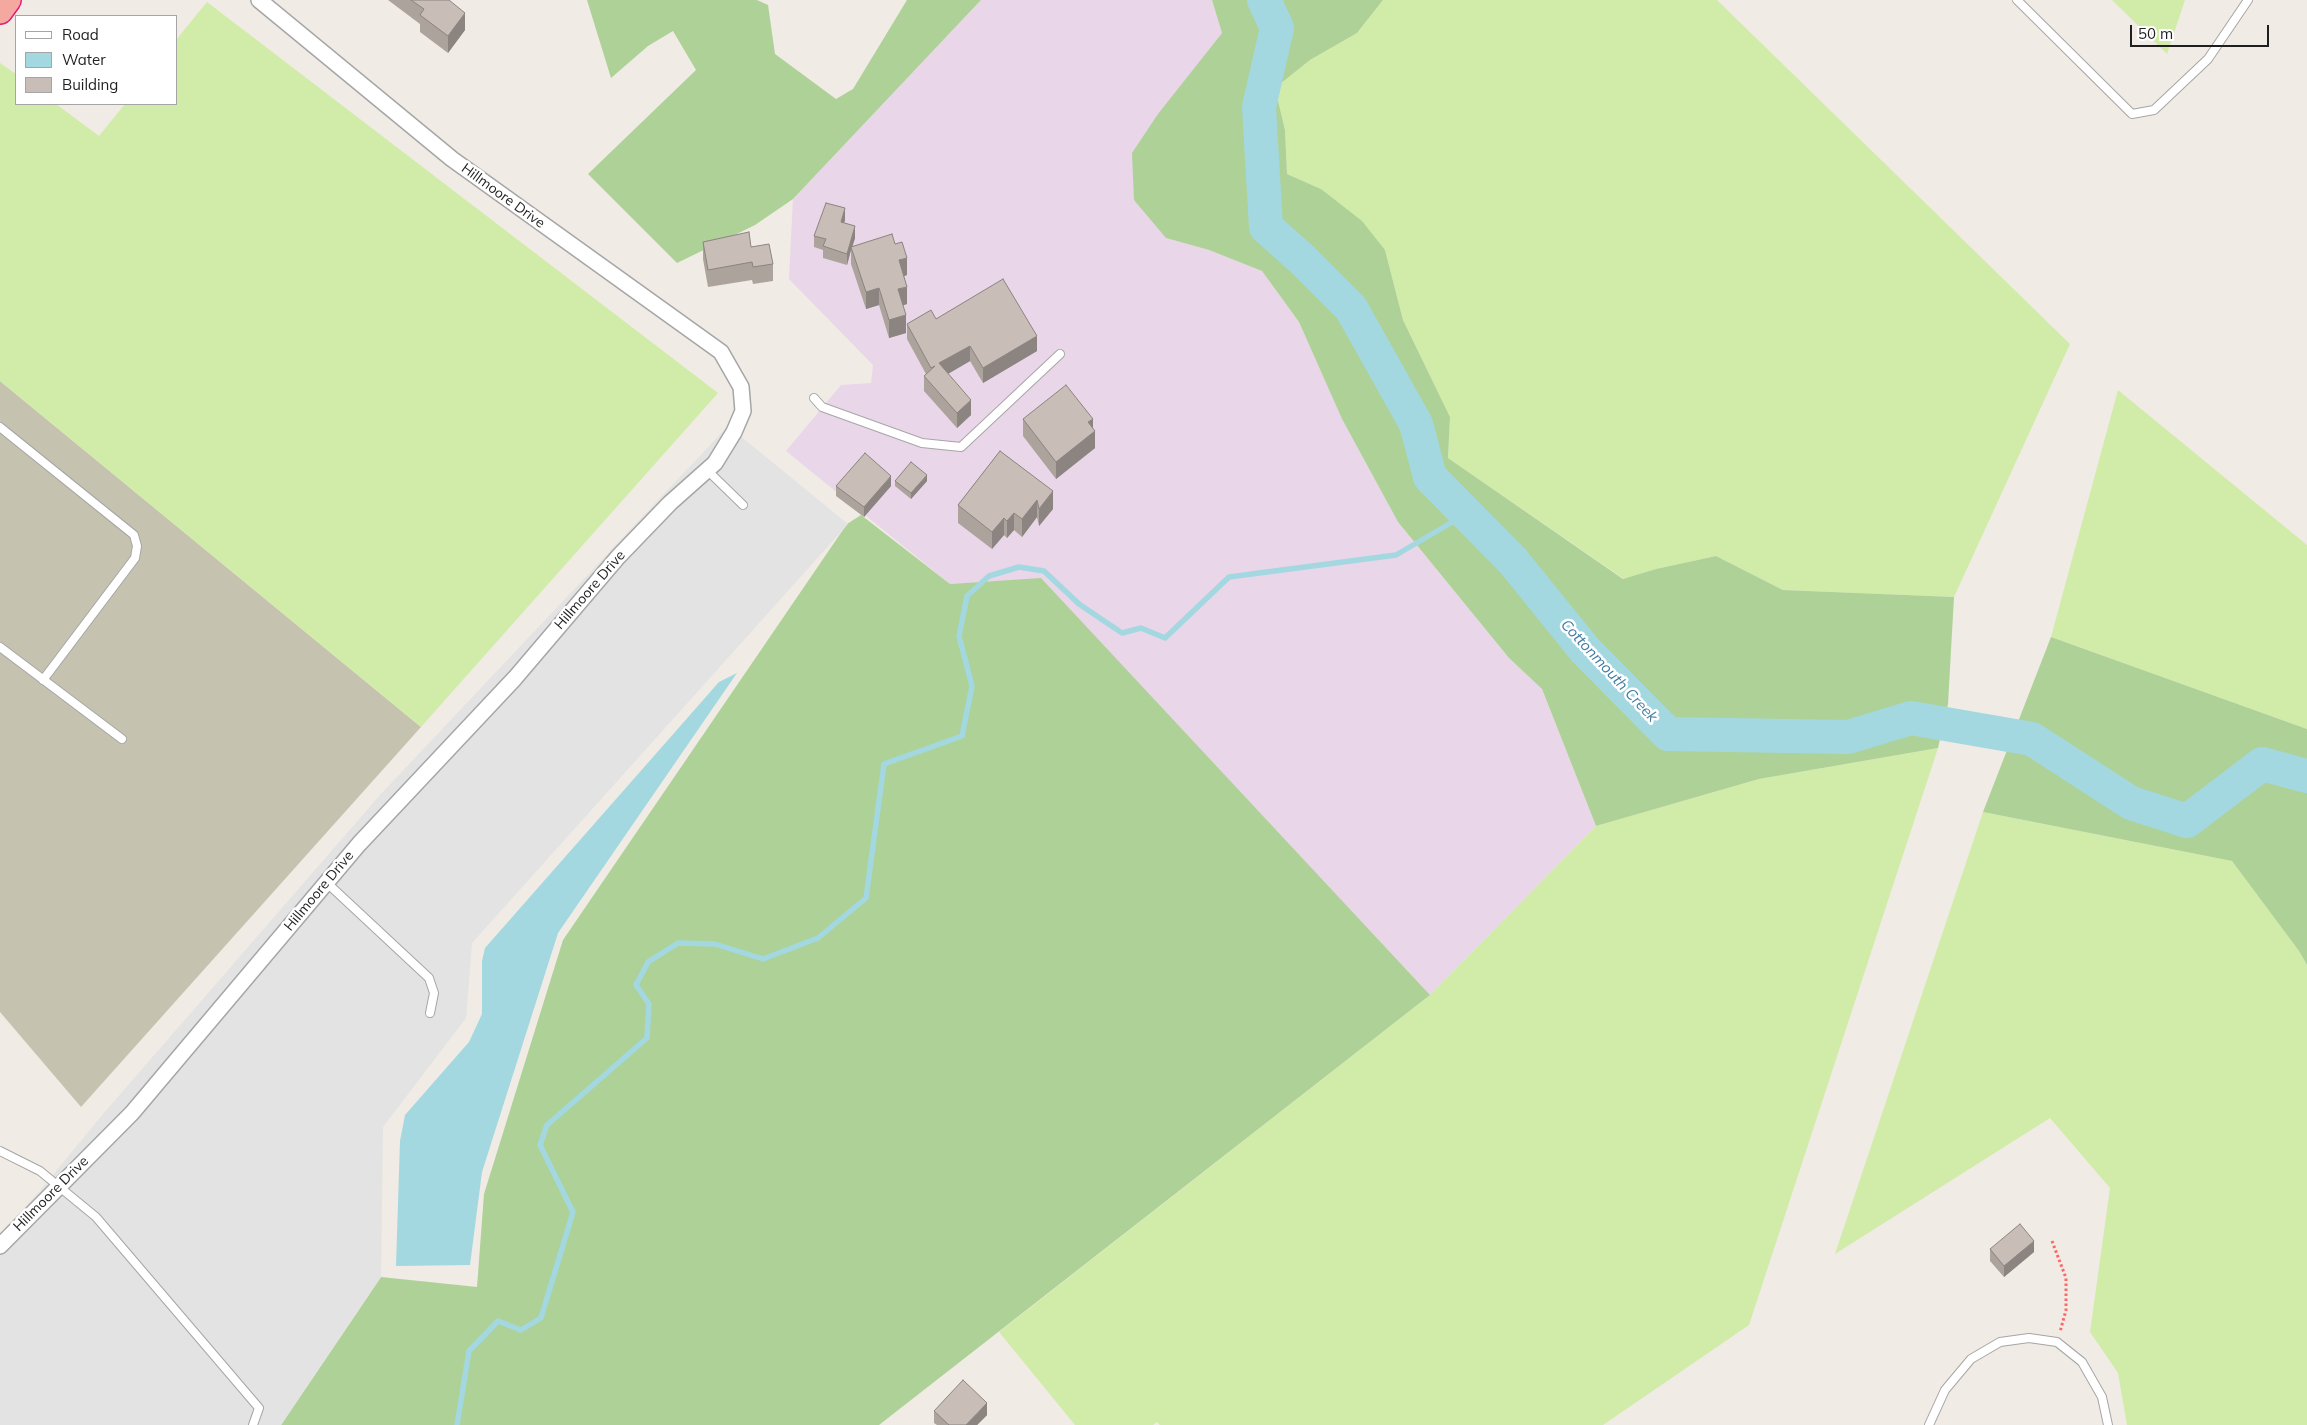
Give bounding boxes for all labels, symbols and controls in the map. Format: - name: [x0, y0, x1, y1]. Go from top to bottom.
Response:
- legend: [15, 15, 178, 105]
- scale bar: [2132, 15, 2271, 47]
- text: 50 m: [2138, 24, 2173, 43]
- text: Road: [62, 25, 99, 44]
- text: Water: [62, 50, 106, 69]
- text: Building: [62, 75, 118, 94]
- street label: Hillmoore Drive: [458, 160, 548, 232]
- street label: Hillmoore Drive: [551, 547, 629, 633]
- water label: Cottonmouth Creek: [1557, 616, 1661, 726]
- street label: Hillmoore Drive: [281, 848, 357, 934]
- street label: Hillmoore Drive: [10, 1153, 92, 1235]

